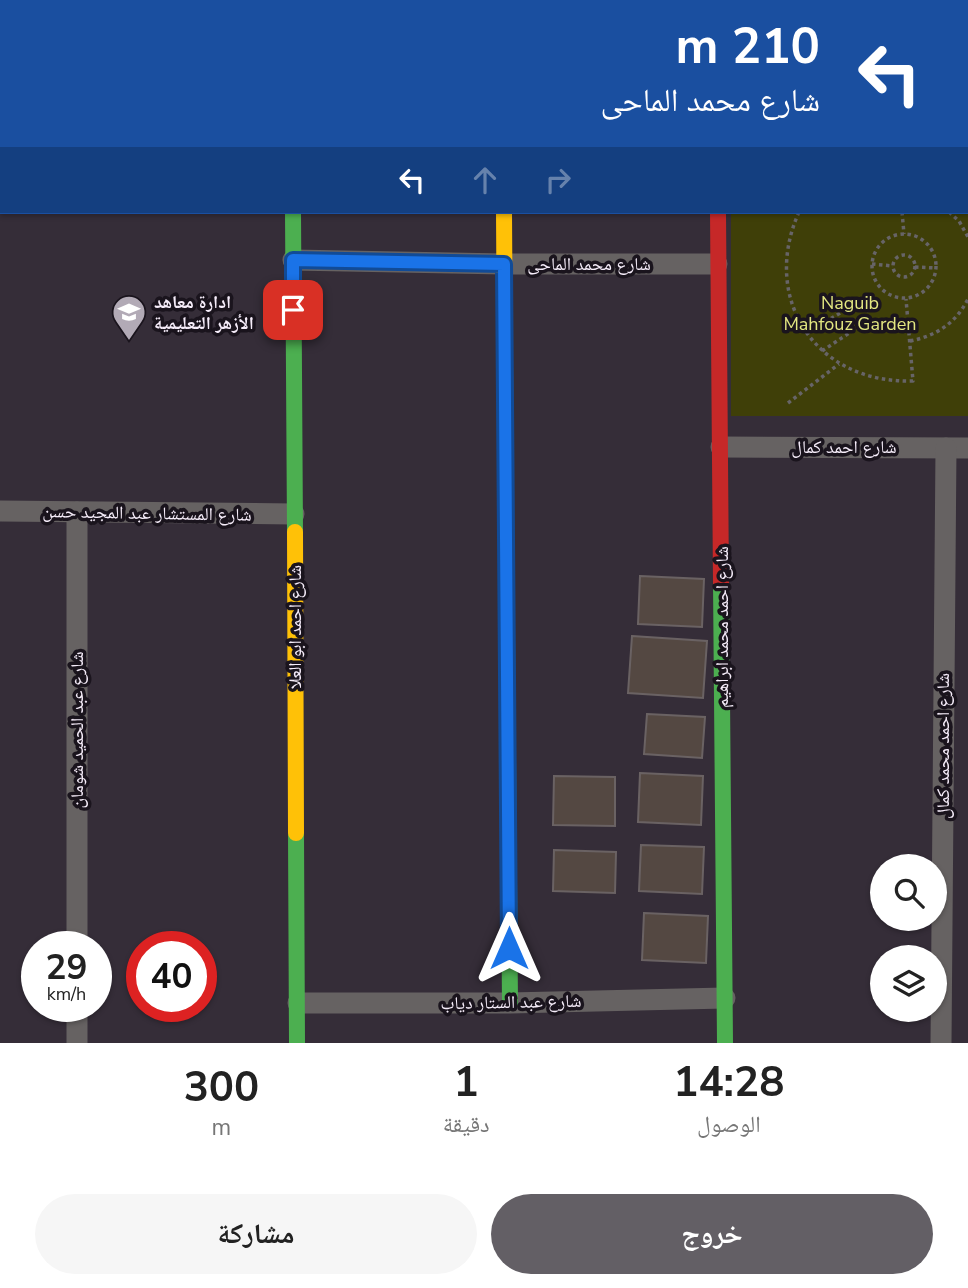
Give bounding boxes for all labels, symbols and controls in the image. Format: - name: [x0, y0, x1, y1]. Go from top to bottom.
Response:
- text: 210 m: [676, 13, 820, 80]
- icon: left: [844, 28, 935, 119]
- text: شارع محمد الماحى: [600, 79, 820, 122]
- icon: left: [393, 161, 431, 199]
- icon: ahead: [466, 161, 504, 199]
- icon: right: [539, 161, 577, 199]
- street label: شارع محمد الماحى: [527, 252, 651, 276]
- pin: [263, 280, 323, 340]
- place label: ادارة معاهد الأزهر التعليمية: [154, 290, 254, 335]
- icon: arrive: [274, 291, 312, 329]
- park label: Naguib Mahfouz Garden: [783, 291, 917, 336]
- school or university icon: ادارة معاهد الأزهر التعليمية: [110, 293, 148, 342]
- street label: شارع احمد كمال: [791, 435, 897, 459]
- street label: شارع المستشار عبد المجيد حسن: [42, 499, 252, 527]
- street label: شارع احمد محمد ابراهيم: [710, 546, 734, 708]
- street label: شارع احمد ابو العلا: [283, 565, 307, 689]
- street label: شارع عبد الحميد شومان: [65, 651, 89, 809]
- street label: شارع احمد محمد كمال: [931, 673, 955, 819]
- map controls: [870, 854, 947, 1022]
- button: search: [870, 854, 947, 931]
- position arrow: [472, 911, 546, 985]
- speed limit sign: 40: [126, 931, 217, 1022]
- text: 29: [45, 944, 88, 991]
- button: layers: [870, 945, 947, 1022]
- text: km/h: [47, 982, 86, 1006]
- street label: شارع عبد الستار دياب: [440, 989, 582, 1015]
- text: 1: [454, 1054, 479, 1111]
- text: 14:28: [673, 1054, 784, 1111]
- text: 300: [184, 1059, 259, 1116]
- text: دقيقة: [443, 1109, 490, 1140]
- text: الوصول: [697, 1109, 761, 1140]
- text: m: [212, 1112, 231, 1143]
- button: مشاركة: [35, 1194, 477, 1274]
- button: خروج: [491, 1194, 933, 1274]

